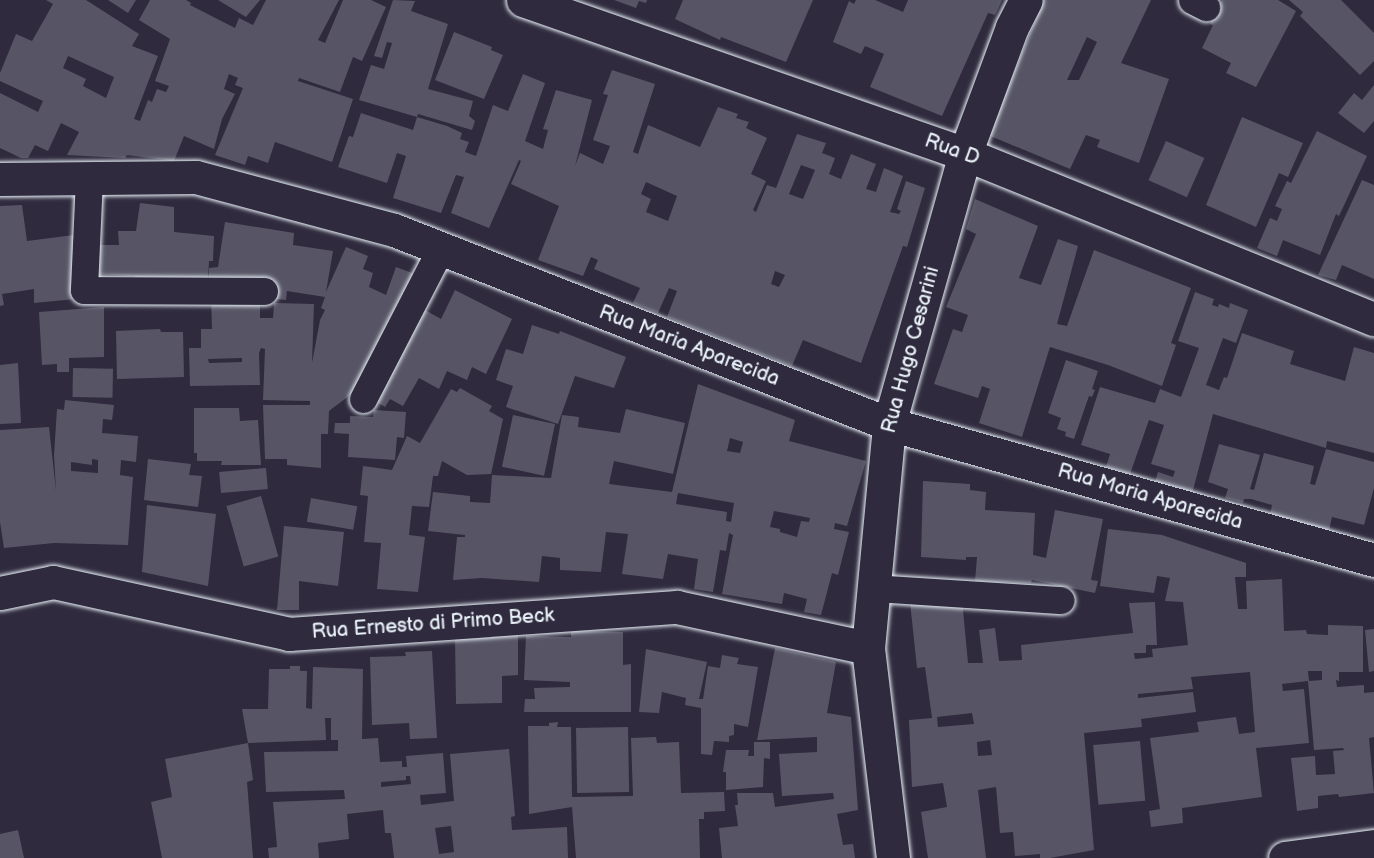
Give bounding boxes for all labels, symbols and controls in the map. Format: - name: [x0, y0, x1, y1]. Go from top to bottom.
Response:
- street label: Rua D: [921, 129, 983, 171]
- street label: Rua Hugo Cesarini: [877, 264, 945, 436]
- street label: Rua Maria Aparecida: [595, 301, 783, 391]
- street label: Rua Maria Aparecida: [1055, 459, 1245, 535]
- street label: Rua Ernesto di Primo Beck: [311, 604, 555, 644]

